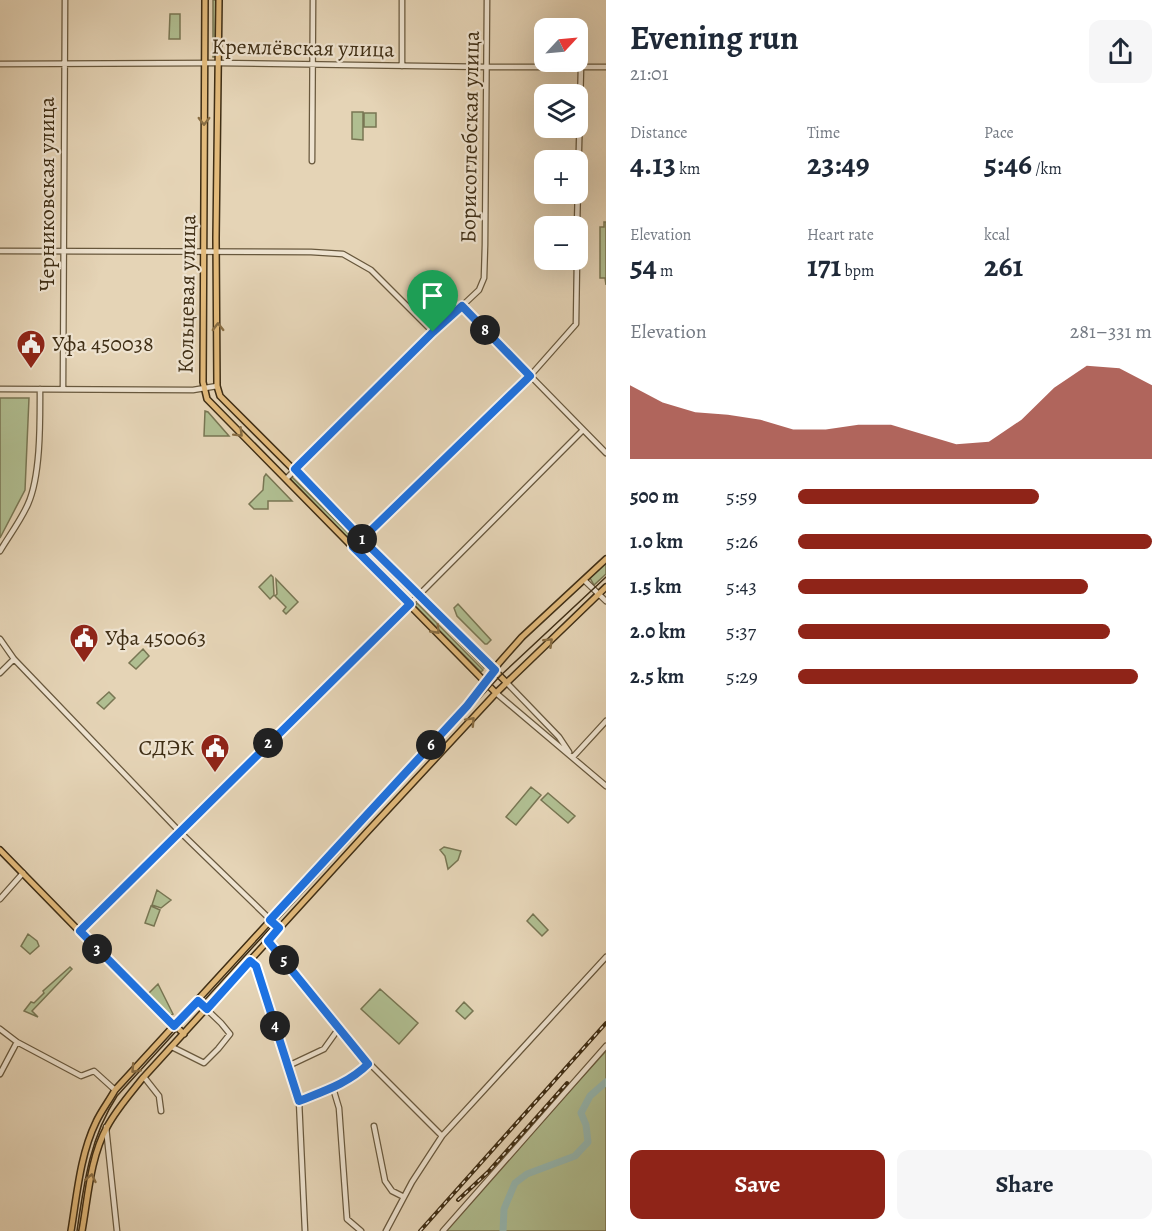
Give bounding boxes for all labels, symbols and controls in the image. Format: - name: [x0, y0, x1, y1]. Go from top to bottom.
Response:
- text: Evening run: [630, 15, 799, 60]
- north arrow: [534, 18, 588, 72]
- map controls: [534, 18, 588, 270]
- button: share: [1089, 20, 1152, 83]
- street label: Борисоглебская улица: [453, 30, 487, 244]
- street label: Кремлёвская улица: [211, 31, 396, 65]
- text: 21:01: [630, 60, 669, 87]
- button: layers: [534, 84, 588, 138]
- street label: Черниковская улица: [32, 96, 62, 291]
- one-way arrow: [198, 117, 210, 126]
- text: Distance: [630, 122, 687, 144]
- text: Time: [807, 122, 840, 144]
- text: Pace: [984, 122, 1014, 144]
- text: 4.13: [630, 144, 676, 184]
- text: 23:49: [807, 144, 870, 184]
- text: 5:46: [984, 144, 1032, 184]
- button: +: [534, 150, 588, 204]
- text: km: [676, 158, 700, 180]
- text: /km: [1032, 158, 1062, 180]
- street label: Кольцевая улица: [171, 213, 203, 374]
- button: −: [534, 216, 588, 270]
- text: Elevation: [630, 224, 691, 246]
- text: Heart rate: [807, 224, 874, 246]
- text: kcal: [984, 224, 1010, 246]
- text: 54: [630, 246, 657, 286]
- text: 171: [807, 246, 841, 286]
- text: 261: [984, 246, 1023, 286]
- text: m: [657, 260, 673, 282]
- text: bpm: [841, 260, 874, 282]
- pin: [407, 270, 458, 332]
- icon: arrive: [416, 279, 449, 312]
- pin: 8: [470, 315, 500, 345]
- text: Elevation: [630, 318, 707, 345]
- text: 281–331 m: [1070, 318, 1152, 345]
- text: 8: [481, 319, 489, 341]
- one-way arrow: [211, 323, 224, 332]
- public building icon: Уфа 450038: [15, 328, 47, 370]
- place label: Уфа 450038: [52, 329, 154, 359]
- one-way arrow: [232, 425, 243, 436]
- text: 500 m: [630, 483, 679, 510]
- text: 5:59: [726, 483, 757, 510]
- pin: 1: [347, 524, 377, 554]
- text: 1: [359, 528, 365, 550]
- text: 1.0 km: [630, 528, 683, 555]
- text: 5:26: [726, 528, 758, 555]
- text: 1.5 km: [630, 573, 682, 600]
- text: 5:43: [726, 573, 757, 600]
- text: 2.0 km: [630, 618, 686, 645]
- text: 5:37: [726, 618, 756, 645]
- public building icon: Уфа 450063: [68, 622, 100, 664]
- place label: Уфа 450063: [105, 623, 206, 653]
- one-way arrow: [429, 624, 440, 634]
- one-way arrow: [541, 639, 552, 650]
- text: 2.5 km: [630, 663, 684, 690]
- text: 5:29: [726, 663, 758, 690]
- one-way arrow: [464, 717, 475, 727]
- pin: 2: [253, 728, 283, 758]
- pin: 6: [416, 730, 446, 760]
- public building icon: СДЭК: [199, 732, 231, 774]
- text: 2: [264, 732, 272, 754]
- place label: СДЭК: [139, 733, 194, 763]
- text: 6: [427, 734, 435, 756]
- pin: 3: [82, 934, 112, 964]
- text: 3: [94, 938, 100, 960]
- pin: 5: [269, 945, 299, 975]
- text: 5: [281, 949, 287, 971]
- pin: 4: [260, 1011, 290, 1041]
- text: 4: [271, 1015, 279, 1037]
- one-way arrow: [131, 1062, 142, 1073]
- button: Save: [630, 1150, 885, 1219]
- button: Share: [897, 1150, 1152, 1219]
- one-way arrow: [84, 1174, 97, 1184]

